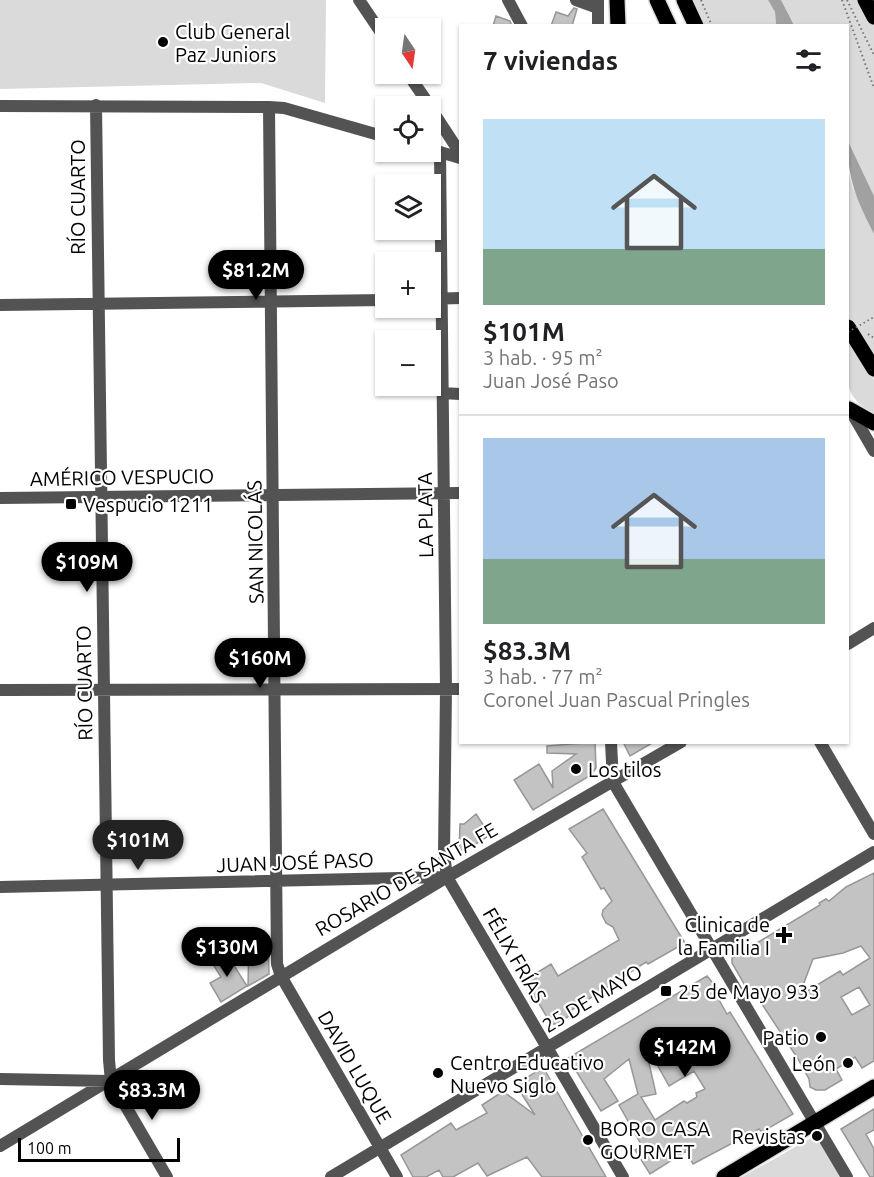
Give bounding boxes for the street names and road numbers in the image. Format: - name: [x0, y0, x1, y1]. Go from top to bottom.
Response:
- street label: RÍO CUARTO: [66, 139, 89, 255]
- street label: AMÉRICO VESPUCIO: [30, 464, 214, 490]
- street label: LA PLATA: [413, 472, 437, 558]
- street label: SAN NICOLÁS: [242, 480, 268, 604]
- street label: RÍO CUARTO: [71, 625, 97, 741]
- street label: ROSARIO DE SANTA FE: [311, 817, 501, 941]
- street label: JUAN JOSÉ PASO: [216, 848, 374, 876]
- street label: FÉLIX FRÍAS: [479, 903, 551, 1007]
- street label: 25 DE MAYO: [538, 959, 646, 1037]
- street label: DAVID LUQUE: [313, 1006, 397, 1128]

